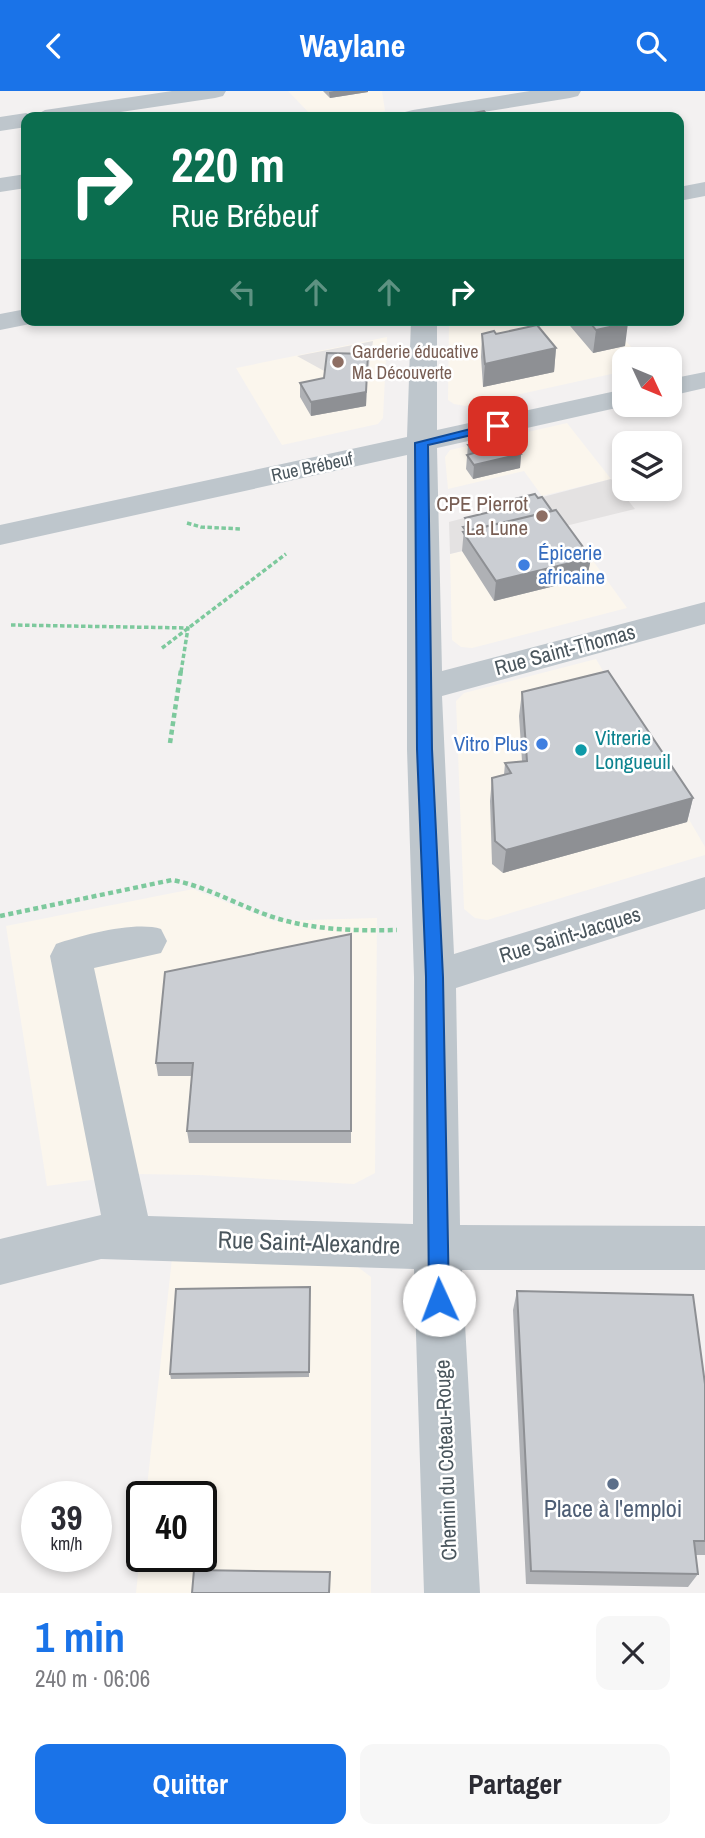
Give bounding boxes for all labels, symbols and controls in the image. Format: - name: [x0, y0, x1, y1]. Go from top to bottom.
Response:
- text: Waylane: [300, 24, 405, 67]
- icon: back: [35, 27, 73, 65]
- icon: search: [632, 27, 670, 65]
- text: 220 m: [171, 131, 285, 197]
- icon: right: [56, 140, 147, 231]
- text: Rue Brébeuf: [171, 194, 318, 237]
- icon: left: [224, 273, 262, 311]
- icon: ahead: [297, 273, 335, 311]
- icon: ahead: [370, 273, 408, 311]
- icon: right: [443, 273, 481, 311]
- place label: Garderie éducative Ma Découverte: [352, 339, 478, 385]
- north arrow: [612, 347, 682, 417]
- map controls: [612, 347, 682, 501]
- marker: Garderie éducative Ma Découverte: [330, 354, 346, 370]
- pin: [468, 396, 528, 456]
- icon: arrive: [479, 407, 517, 445]
- button: layers: [612, 431, 682, 501]
- street label: Rue Brébeuf: [269, 445, 356, 487]
- place label: CPE Pierrot La Lune: [436, 489, 528, 542]
- marker: CPE Pierrot La Lune: [534, 508, 550, 524]
- place label: Épicerie africaine: [538, 538, 605, 591]
- marker: Épicerie africaine: [516, 557, 532, 573]
- street label: Rue Saint-Thomas: [491, 617, 638, 682]
- place label: Vitrerie Longueuil: [595, 723, 671, 776]
- place label: Vitro Plus: [454, 729, 528, 758]
- marker: Vitro Plus: [534, 736, 550, 752]
- marker: Vitrerie Longueuil: [573, 742, 589, 758]
- street label: Rue Saint-Jacques: [496, 899, 644, 970]
- street label: Rue Saint-Alexandre: [217, 1223, 401, 1261]
- position arrow: [402, 1263, 476, 1337]
- street label: Chemin du Coteau-Rouge: [428, 1359, 463, 1561]
- marker: Place à l'emploi: [605, 1476, 621, 1492]
- speed limit sign: 40: [126, 1481, 217, 1572]
- place label: Place à l'emploi: [544, 1492, 682, 1524]
- text: 39: [51, 1494, 82, 1541]
- text: km/h: [51, 1531, 83, 1556]
- text: 1 min: [35, 1609, 125, 1665]
- button: close: [596, 1616, 670, 1690]
- text: 240 m · 06:06: [35, 1663, 150, 1694]
- button: Quitter: [35, 1744, 346, 1824]
- button: Partager: [360, 1744, 670, 1824]

